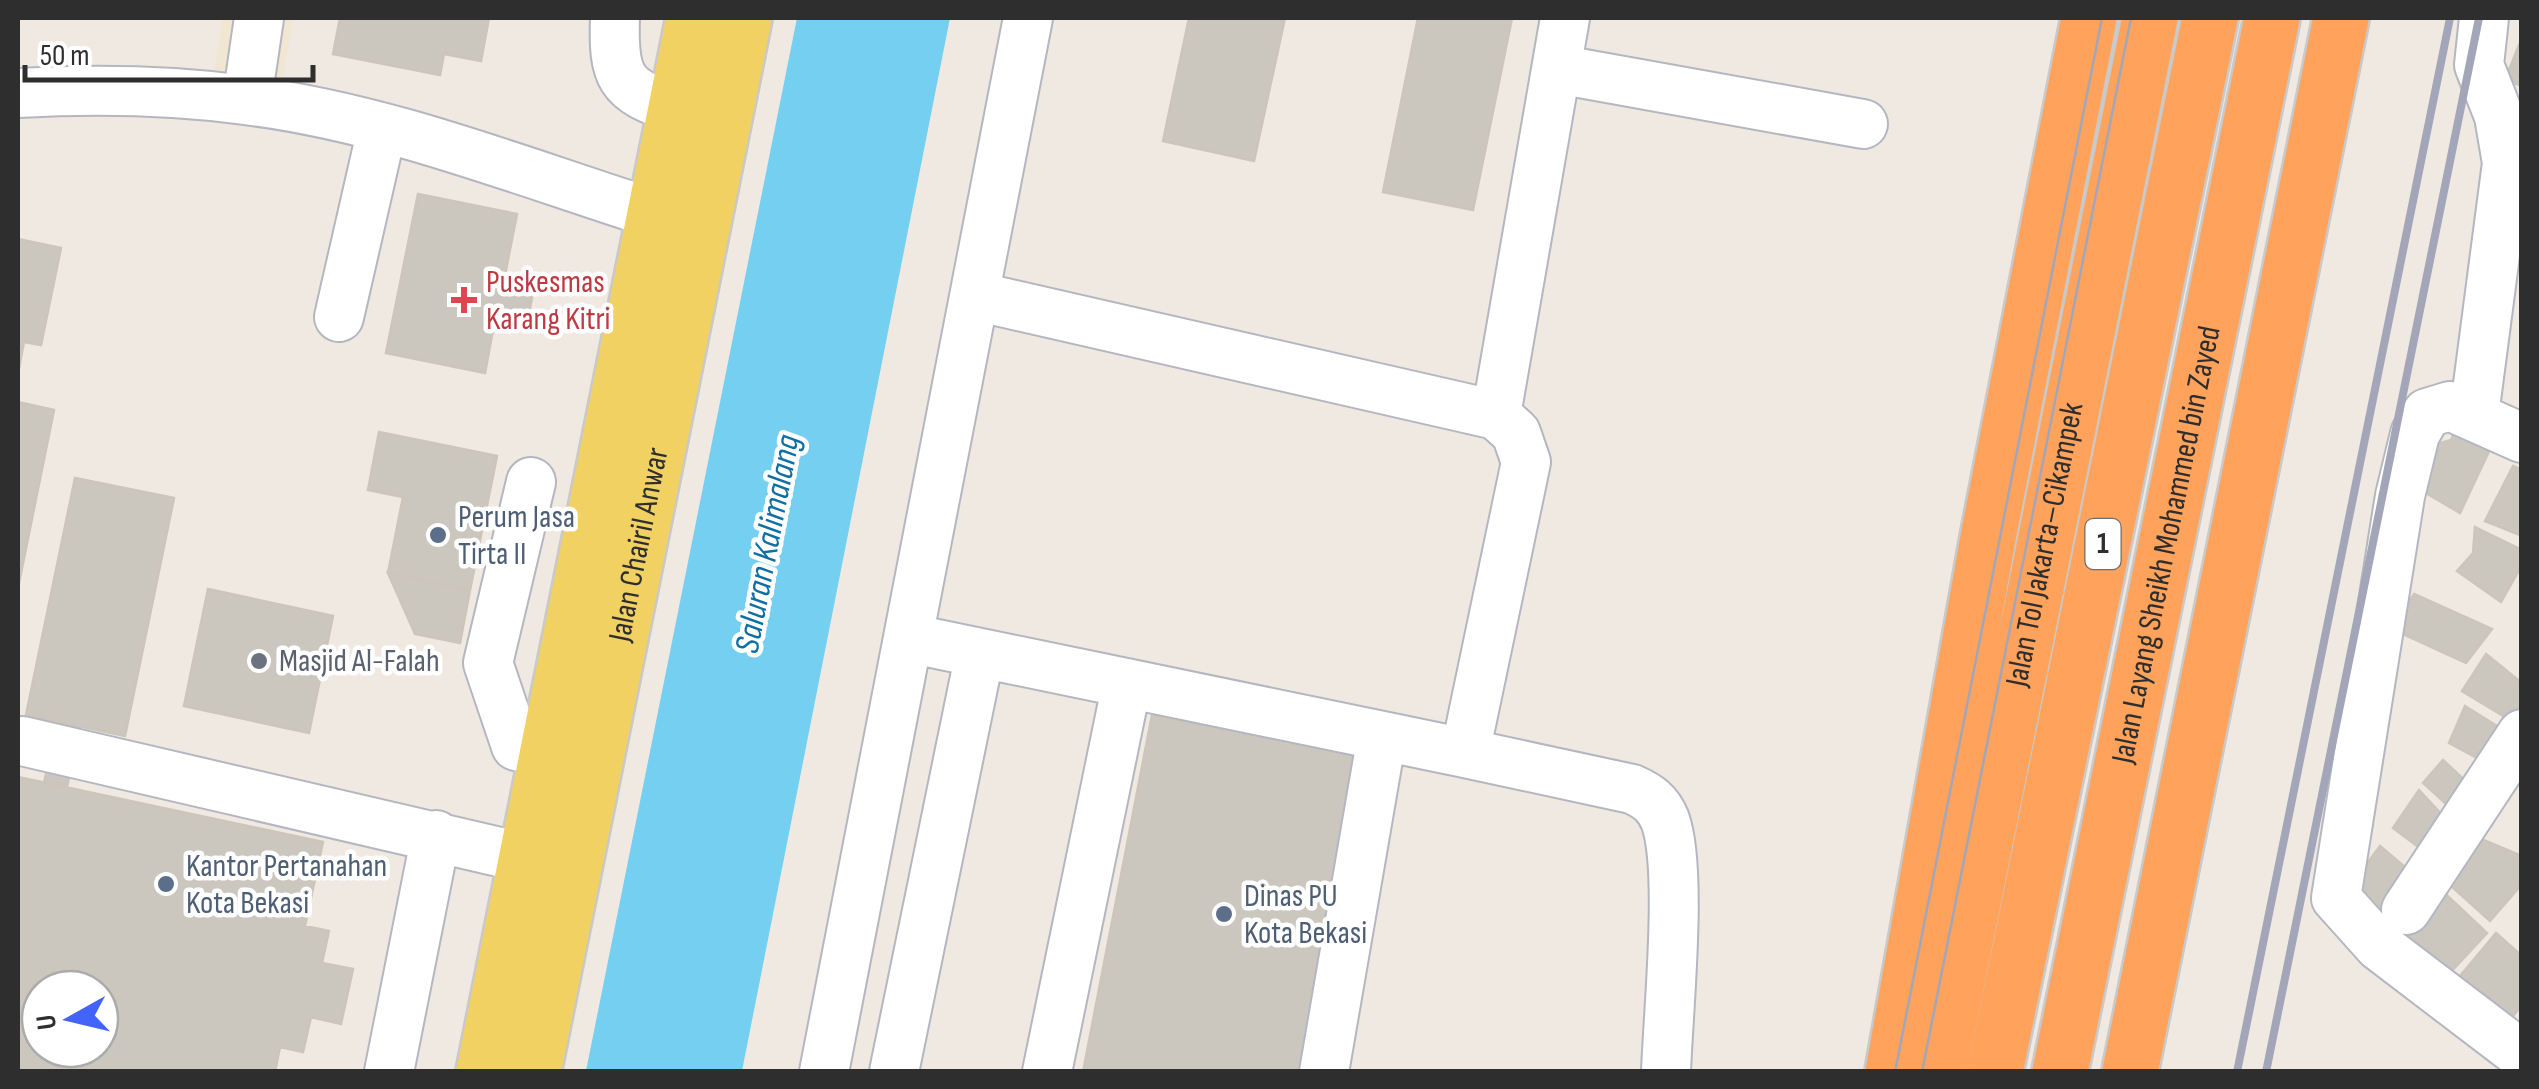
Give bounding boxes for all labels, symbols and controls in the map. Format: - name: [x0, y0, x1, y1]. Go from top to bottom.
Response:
- scale bar: [25, 20, 312, 82]
- text: 50 m: [40, 38, 89, 74]
- place label: Puskesmas Karang Kitri: [486, 263, 611, 339]
- marker: Puskesmas Karang Kitri: [451, 287, 477, 313]
- street label: Jalan Layang Sheikh Mohammed bin Zayed: [2103, 323, 2229, 768]
- street label: Jalan Tol Jakarta–Cikampek: [1997, 399, 2092, 691]
- water label: Saluran Kalimalang: [726, 431, 810, 657]
- street label: Jalan Chairil Anwar: [600, 444, 677, 646]
- place label: Perum Jasa Tirta II: [458, 498, 575, 574]
- road number: 1: [2086, 519, 2120, 569]
- marker: Perum Jasa Tirta II: [427, 524, 449, 546]
- place label: Masjid Al-Falah: [279, 642, 440, 681]
- marker: Masjid Al-Falah: [248, 650, 270, 672]
- place label: Kantor Pertanahan Kota Bekasi: [186, 847, 387, 923]
- marker: Kantor Pertanahan Kota Bekasi: [155, 873, 177, 895]
- place label: Dinas PU Kota Bekasi: [1244, 877, 1367, 953]
- marker: Dinas PU Kota Bekasi: [1213, 903, 1235, 925]
- north arrow: [20, 969, 120, 1069]
- text: U: [29, 1013, 64, 1032]

